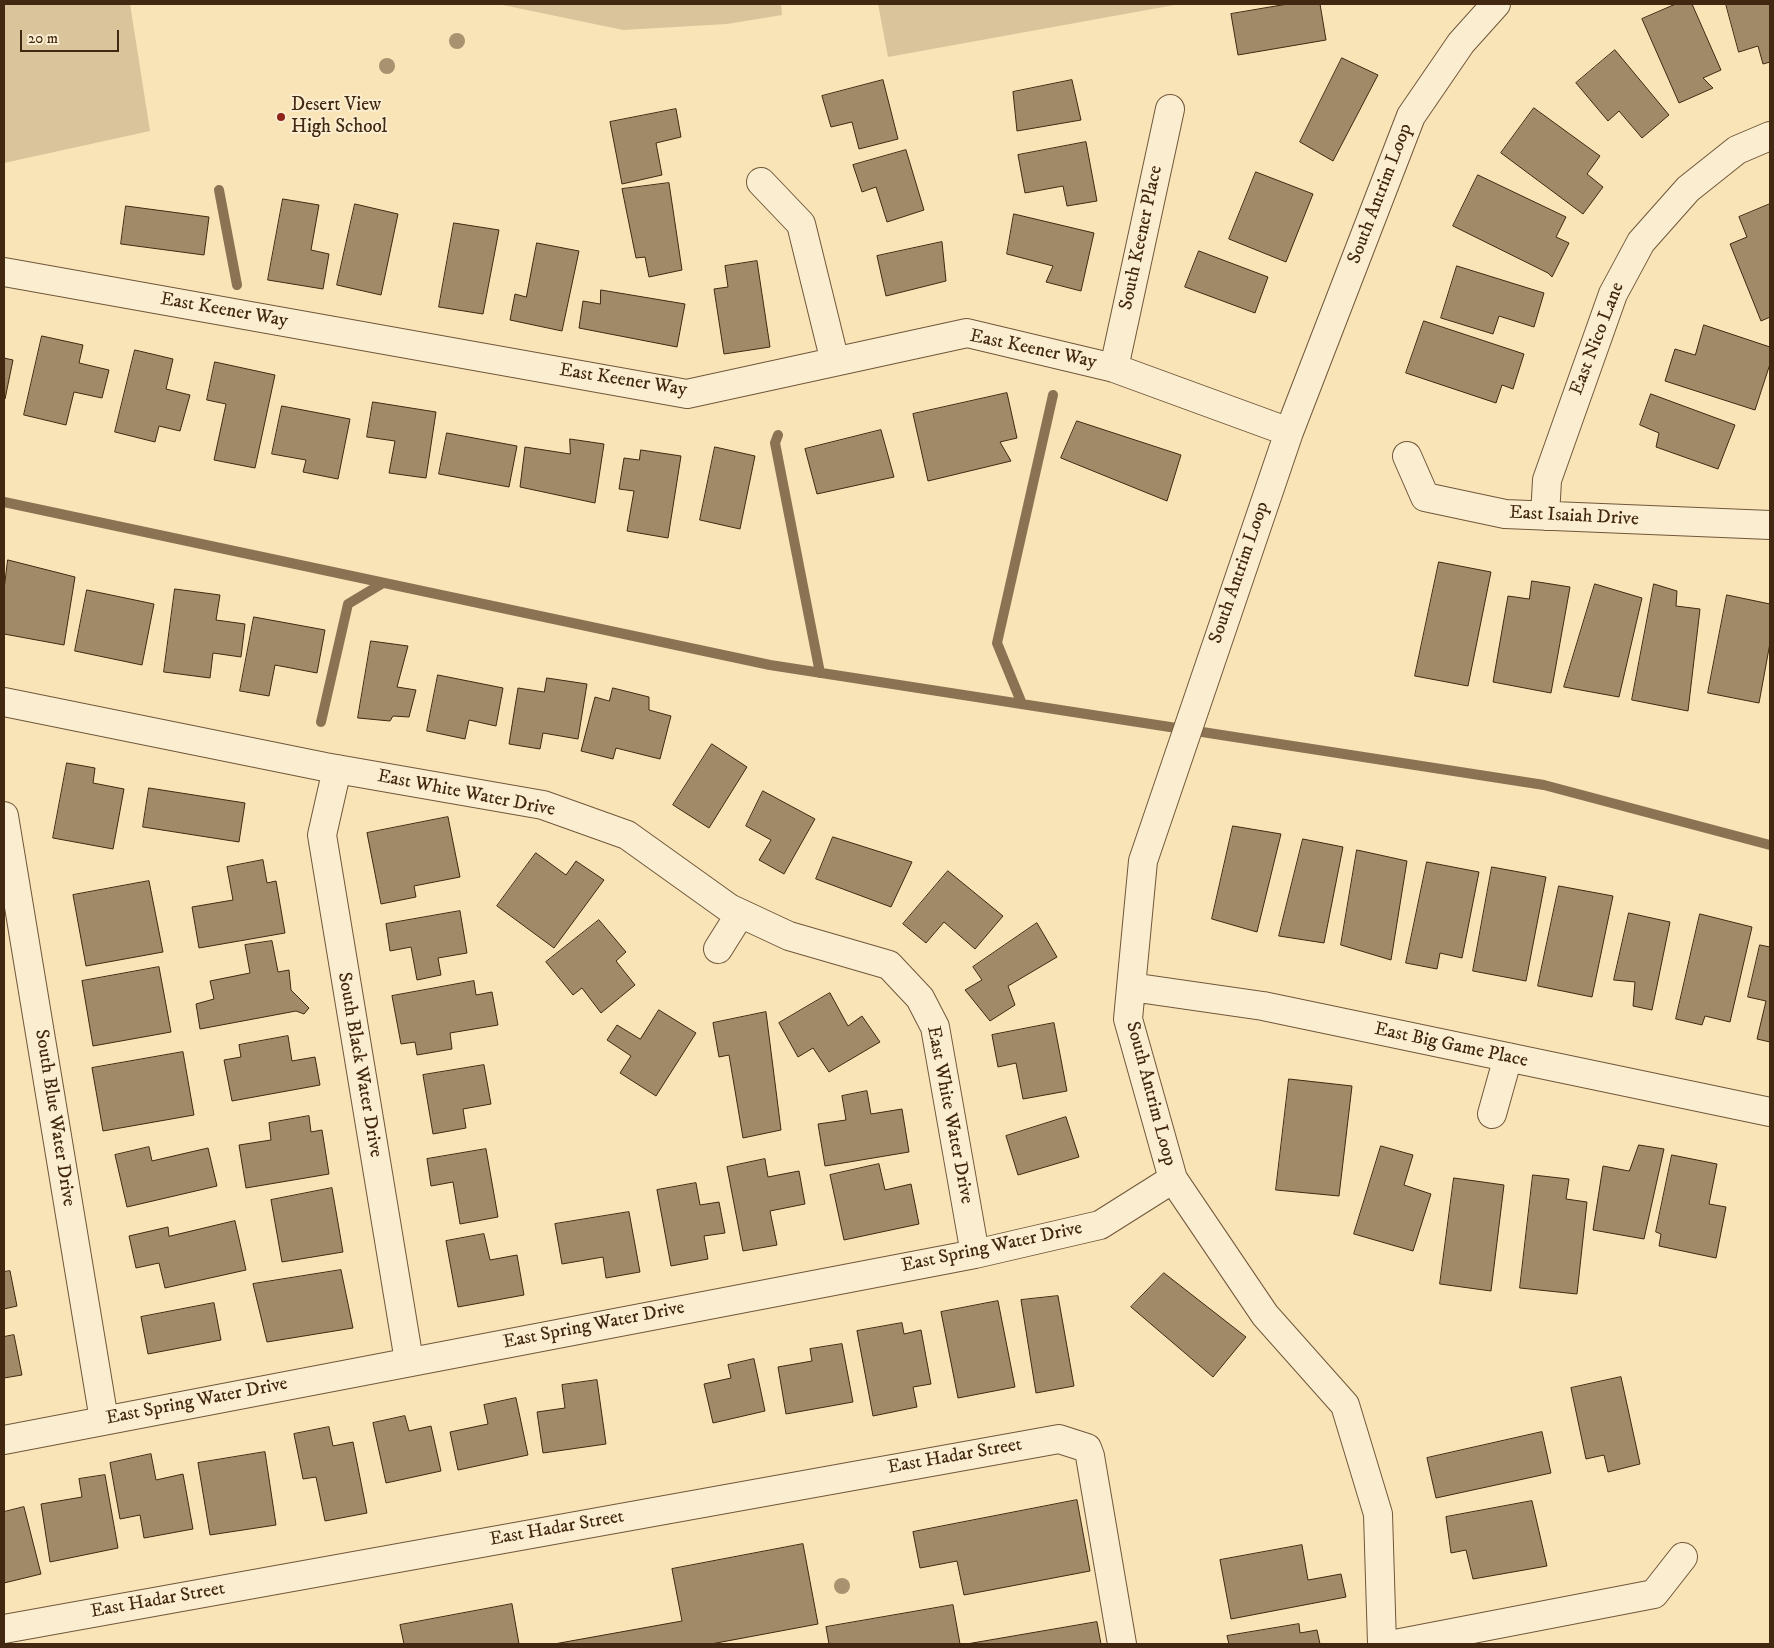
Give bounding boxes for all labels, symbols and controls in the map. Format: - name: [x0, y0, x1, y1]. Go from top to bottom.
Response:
- scale bar: [22, 20, 121, 52]
- text: 20 m: [28, 29, 58, 48]
- place label: Desert View High School: [291, 95, 387, 139]
- marker: Desert View High School: [275, 111, 287, 123]
- street label: South Antrim Loop: [1344, 121, 1418, 267]
- street label: South Keener Place: [1116, 164, 1168, 312]
- street label: East Nico Lane: [1566, 279, 1630, 399]
- street label: East Keener Way: [158, 289, 290, 333]
- street label: East Keener Way: [968, 325, 1098, 375]
- street label: East Keener Way: [557, 360, 689, 402]
- street label: South Antrim Loop: [1205, 499, 1275, 647]
- street label: East Isaiah Drive: [1509, 502, 1639, 532]
- street label: East White Water Drive: [375, 766, 557, 822]
- street label: South Black Water Drive: [331, 971, 387, 1159]
- street label: South Antrim Loop: [1120, 1019, 1180, 1169]
- street label: East Big Game Place: [1372, 1019, 1530, 1073]
- street label: East White Water Drive: [921, 1024, 977, 1206]
- street label: South Blue Water Drive: [29, 1028, 79, 1208]
- street label: East Spring Water Drive: [899, 1218, 1085, 1278]
- street label: East Spring Water Drive: [501, 1297, 687, 1355]
- street label: East Spring Water Drive: [104, 1373, 290, 1431]
- street label: East Hadar Street: [886, 1434, 1024, 1480]
- street label: East Hadar Street: [488, 1506, 626, 1552]
- street label: East Hadar Street: [89, 1578, 227, 1624]

